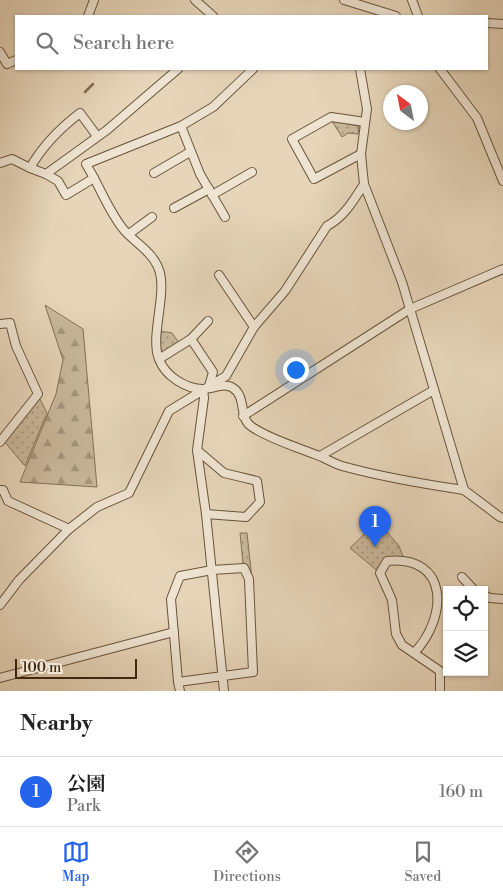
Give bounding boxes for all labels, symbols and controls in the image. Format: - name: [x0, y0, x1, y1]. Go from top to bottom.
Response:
- search box: [15, 15, 488, 70]
- icon: search: [33, 29, 61, 57]
- text: Search here: [73, 31, 174, 55]
- north arrow: [383, 85, 428, 130]
- your location: [283, 357, 309, 383]
- pin: 1: [359, 506, 391, 547]
- map controls: [443, 586, 488, 676]
- button: locate: [443, 586, 488, 631]
- button: layers: [443, 631, 488, 676]
- scale bar: [15, 656, 138, 679]
- text: 100 m: [22, 659, 61, 677]
- text: Nearby: [20, 711, 93, 737]
- text: 公園: [67, 772, 105, 796]
- text: 1: [32, 782, 40, 802]
- text: 160 m: [439, 782, 483, 802]
- text: Park: [67, 796, 100, 816]
- tab: Map: [62, 838, 90, 886]
- tab: Directions: [213, 838, 281, 886]
- tab: Saved: [404, 838, 441, 886]

